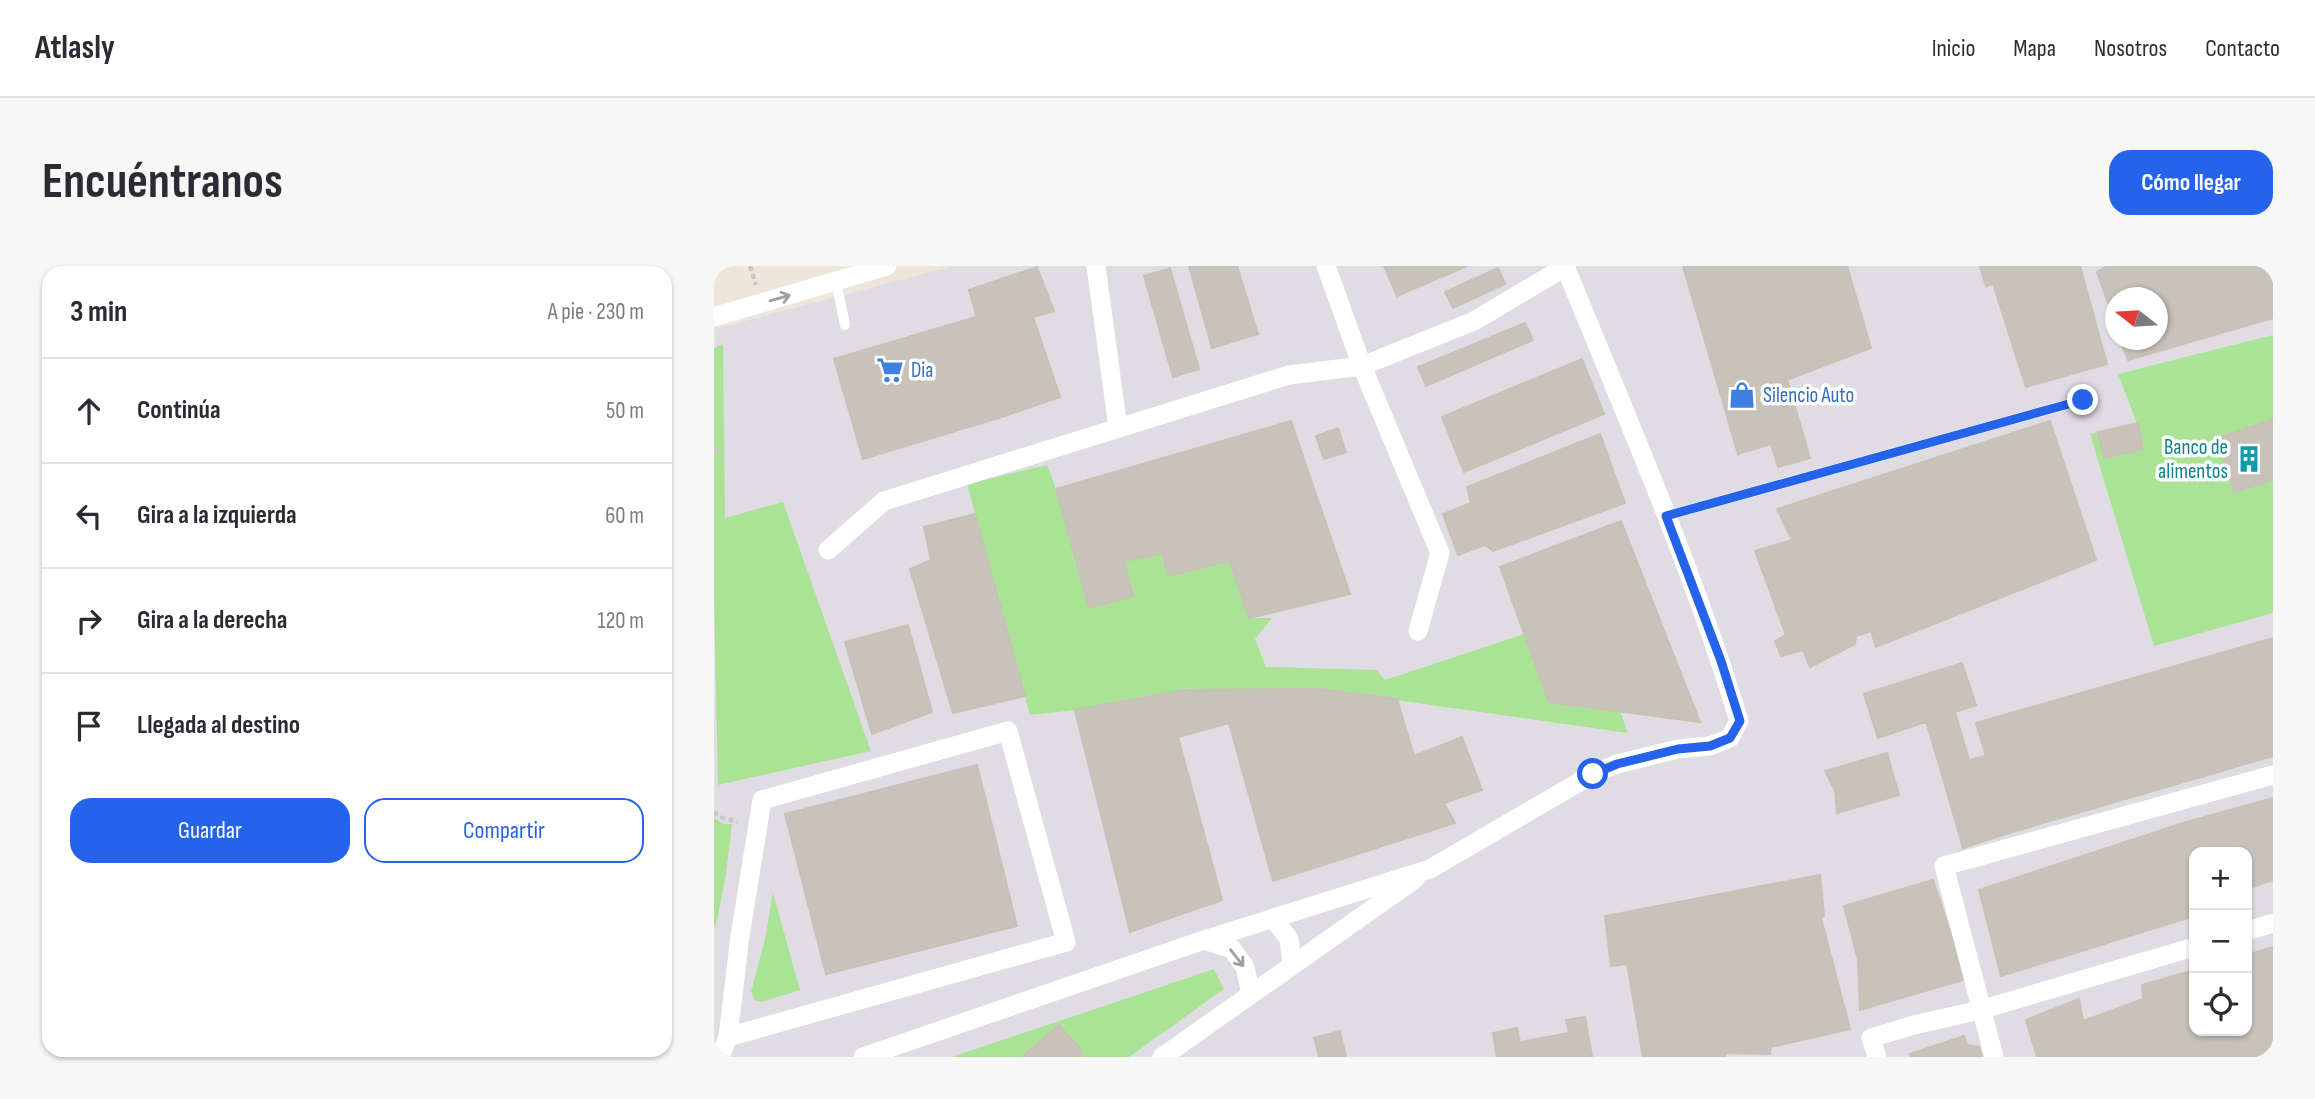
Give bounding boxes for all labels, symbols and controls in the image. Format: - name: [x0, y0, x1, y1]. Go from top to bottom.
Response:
- text: Atlasly: [35, 28, 115, 68]
- text: Inicio: [1932, 34, 1975, 63]
- text: Mapa: [2013, 34, 2056, 63]
- text: Nosotros: [2094, 34, 2167, 63]
- text: Contacto: [2205, 34, 2280, 63]
- button: Cómo llegar: [2109, 150, 2273, 215]
- text: Encuéntranos: [42, 153, 283, 212]
- north arrow: [2105, 287, 2168, 350]
- one-way arrow: [768, 290, 790, 303]
- text: 3 min: [70, 294, 127, 330]
- text: A pie · 230 m: [548, 298, 644, 326]
- supermarket icon: Dia: [875, 355, 905, 385]
- place label: Dia: [911, 358, 933, 383]
- shop icon: Silencio Auto: [1727, 380, 1757, 410]
- place label: Silencio Auto: [1763, 383, 1854, 408]
- route end: [2067, 384, 2098, 415]
- icon: ahead: [70, 392, 108, 430]
- text: Continúa: [137, 395, 221, 426]
- text: 50 m: [606, 397, 644, 425]
- place label: Banco de alimentos: [2158, 435, 2228, 484]
- building icon: Banco de alimentos: [2234, 444, 2264, 474]
- icon: left: [70, 497, 108, 535]
- text: Gira a la izquierda: [137, 500, 297, 531]
- text: 60 m: [605, 502, 644, 530]
- icon: right: [70, 602, 108, 640]
- text: Gira a la derecha: [137, 605, 287, 636]
- text: 120 m: [598, 607, 644, 635]
- icon: arrive: [70, 707, 108, 745]
- text: Llegada al destino: [137, 710, 300, 741]
- route start: [1577, 758, 1608, 789]
- button: Guardar: [70, 798, 350, 863]
- button: Compartir: [364, 798, 644, 863]
- map controls: [2189, 847, 2252, 1036]
- button: +: [2189, 847, 2252, 910]
- button: −: [2189, 910, 2252, 973]
- one-way arrow: [1230, 949, 1245, 967]
- button: locate: [2189, 973, 2252, 1036]

